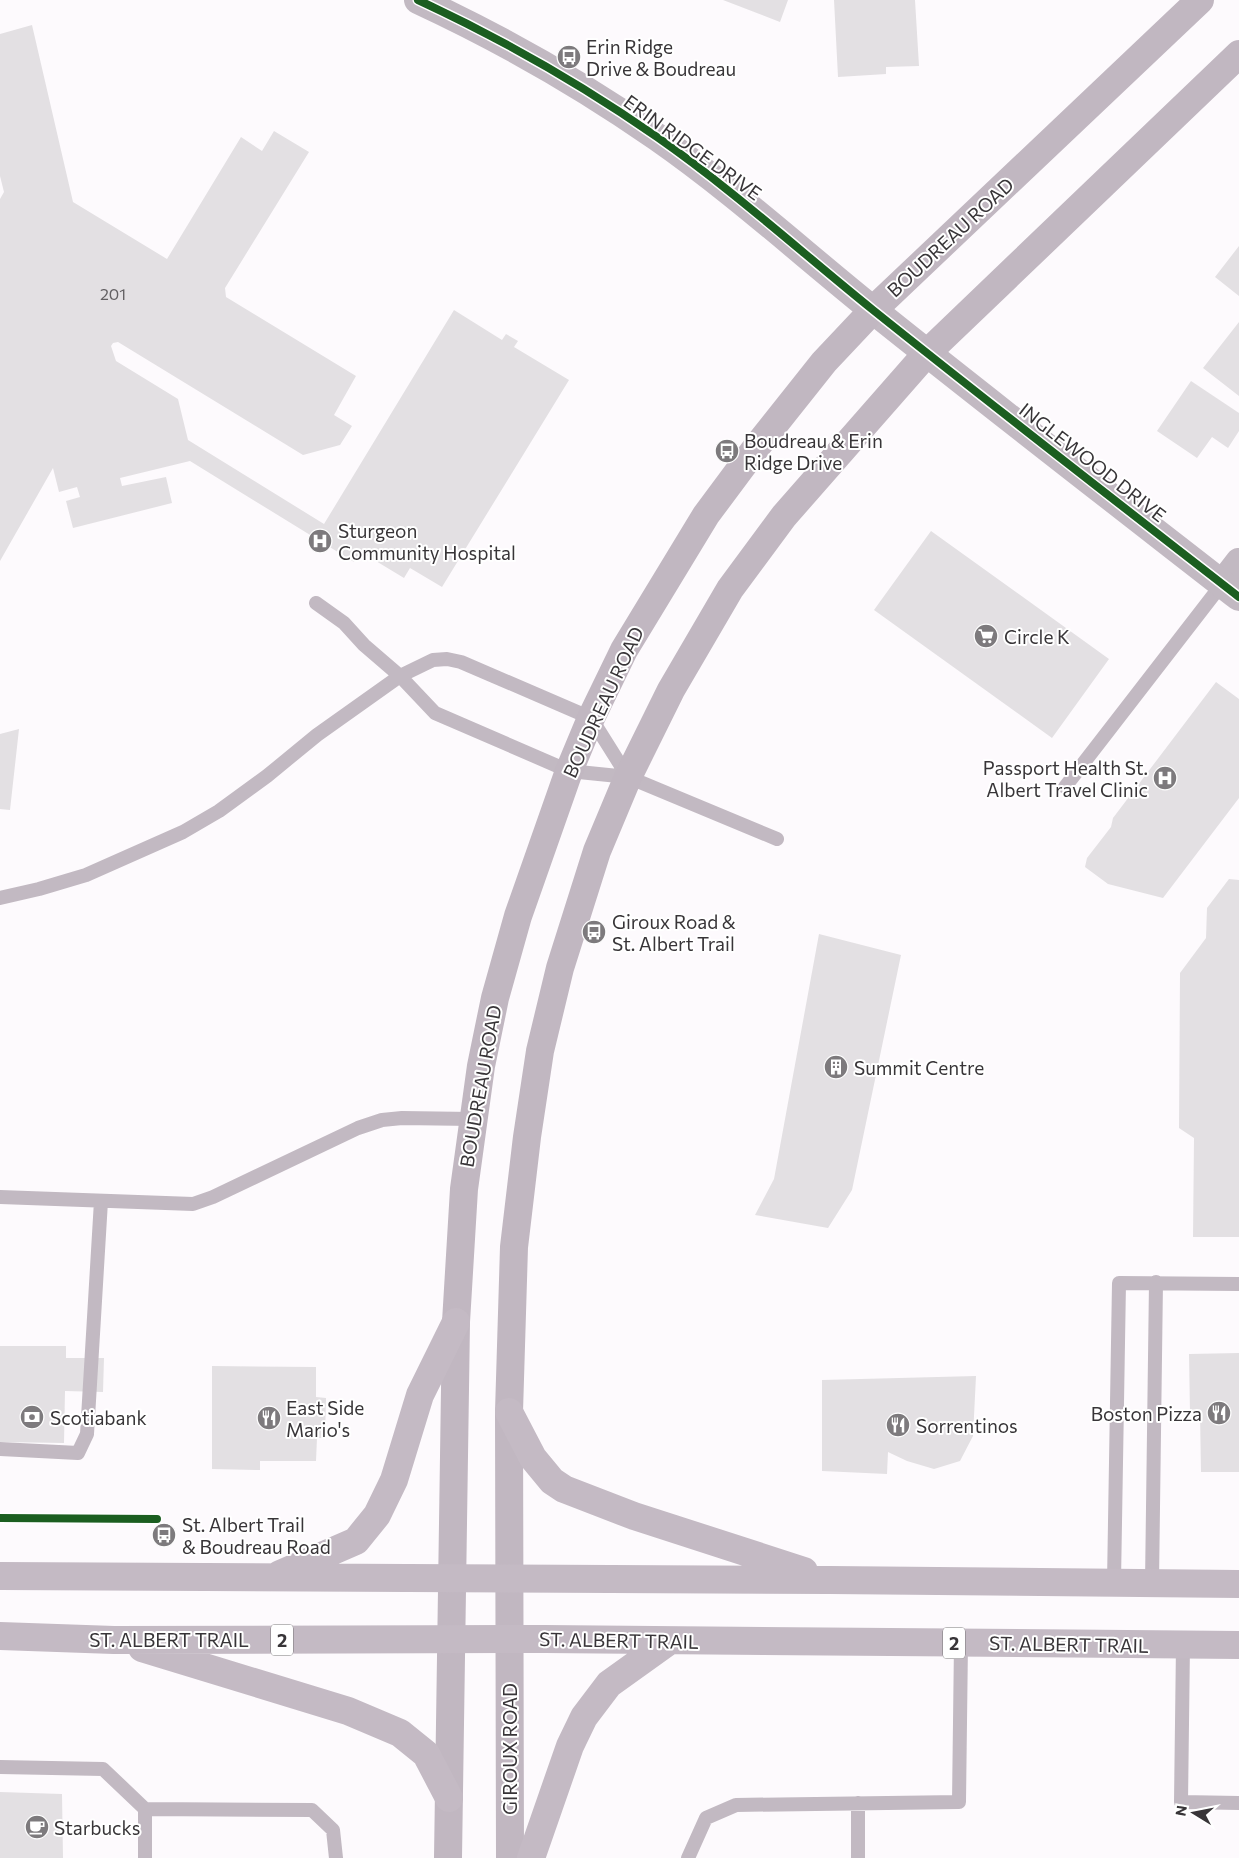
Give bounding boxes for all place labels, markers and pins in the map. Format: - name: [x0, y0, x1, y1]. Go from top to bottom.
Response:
- place label: Erin Ridge Drive & Boudreau: [586, 35, 736, 80]
- bus stop icon: Erin Ridge Drive & Boudreau: [556, 44, 582, 70]
- place label: Boudreau & Erin Ridge Drive: [744, 429, 883, 474]
- bus stop icon: Boudreau & Erin Ridge Drive: [714, 438, 740, 464]
- place label: Sturgeon Community Hospital: [338, 519, 516, 564]
- hospital icon: Sturgeon Community Hospital: [307, 528, 333, 554]
- supermarket icon: Circle K: [973, 623, 999, 649]
- place label: Circle K: [1004, 625, 1070, 648]
- place label: Passport Health St. Albert Travel Clinic: [983, 756, 1148, 801]
- hospital icon: Passport Health St. Albert Travel Clinic: [1152, 765, 1178, 791]
- place label: Giroux Road & St. Albert Trail: [612, 910, 736, 955]
- bus stop icon: Giroux Road & St. Albert Trail: [581, 919, 607, 945]
- building icon: Summit Centre: [823, 1054, 849, 1080]
- place label: Summit Centre: [854, 1056, 984, 1079]
- place label: East Side Mario's: [286, 1396, 364, 1441]
- restaurant icon: Boston Pizza: [1206, 1400, 1232, 1426]
- place label: Boston Pizza: [1091, 1402, 1202, 1425]
- bank icon: Scotiabank: [19, 1404, 45, 1430]
- restaurant icon: East Side Mario's: [256, 1405, 282, 1431]
- place label: Scotiabank: [50, 1406, 147, 1429]
- restaurant icon: Sorrentinos: [885, 1412, 911, 1438]
- place label: Sorrentinos: [916, 1414, 1018, 1437]
- place label: St. Albert Trail & Boudreau Road: [182, 1513, 331, 1558]
- bus stop icon: St. Albert Trail & Boudreau Road: [151, 1522, 177, 1548]
- cafe icon: Starbucks: [24, 1814, 50, 1840]
- place label: Starbucks: [54, 1816, 140, 1839]

